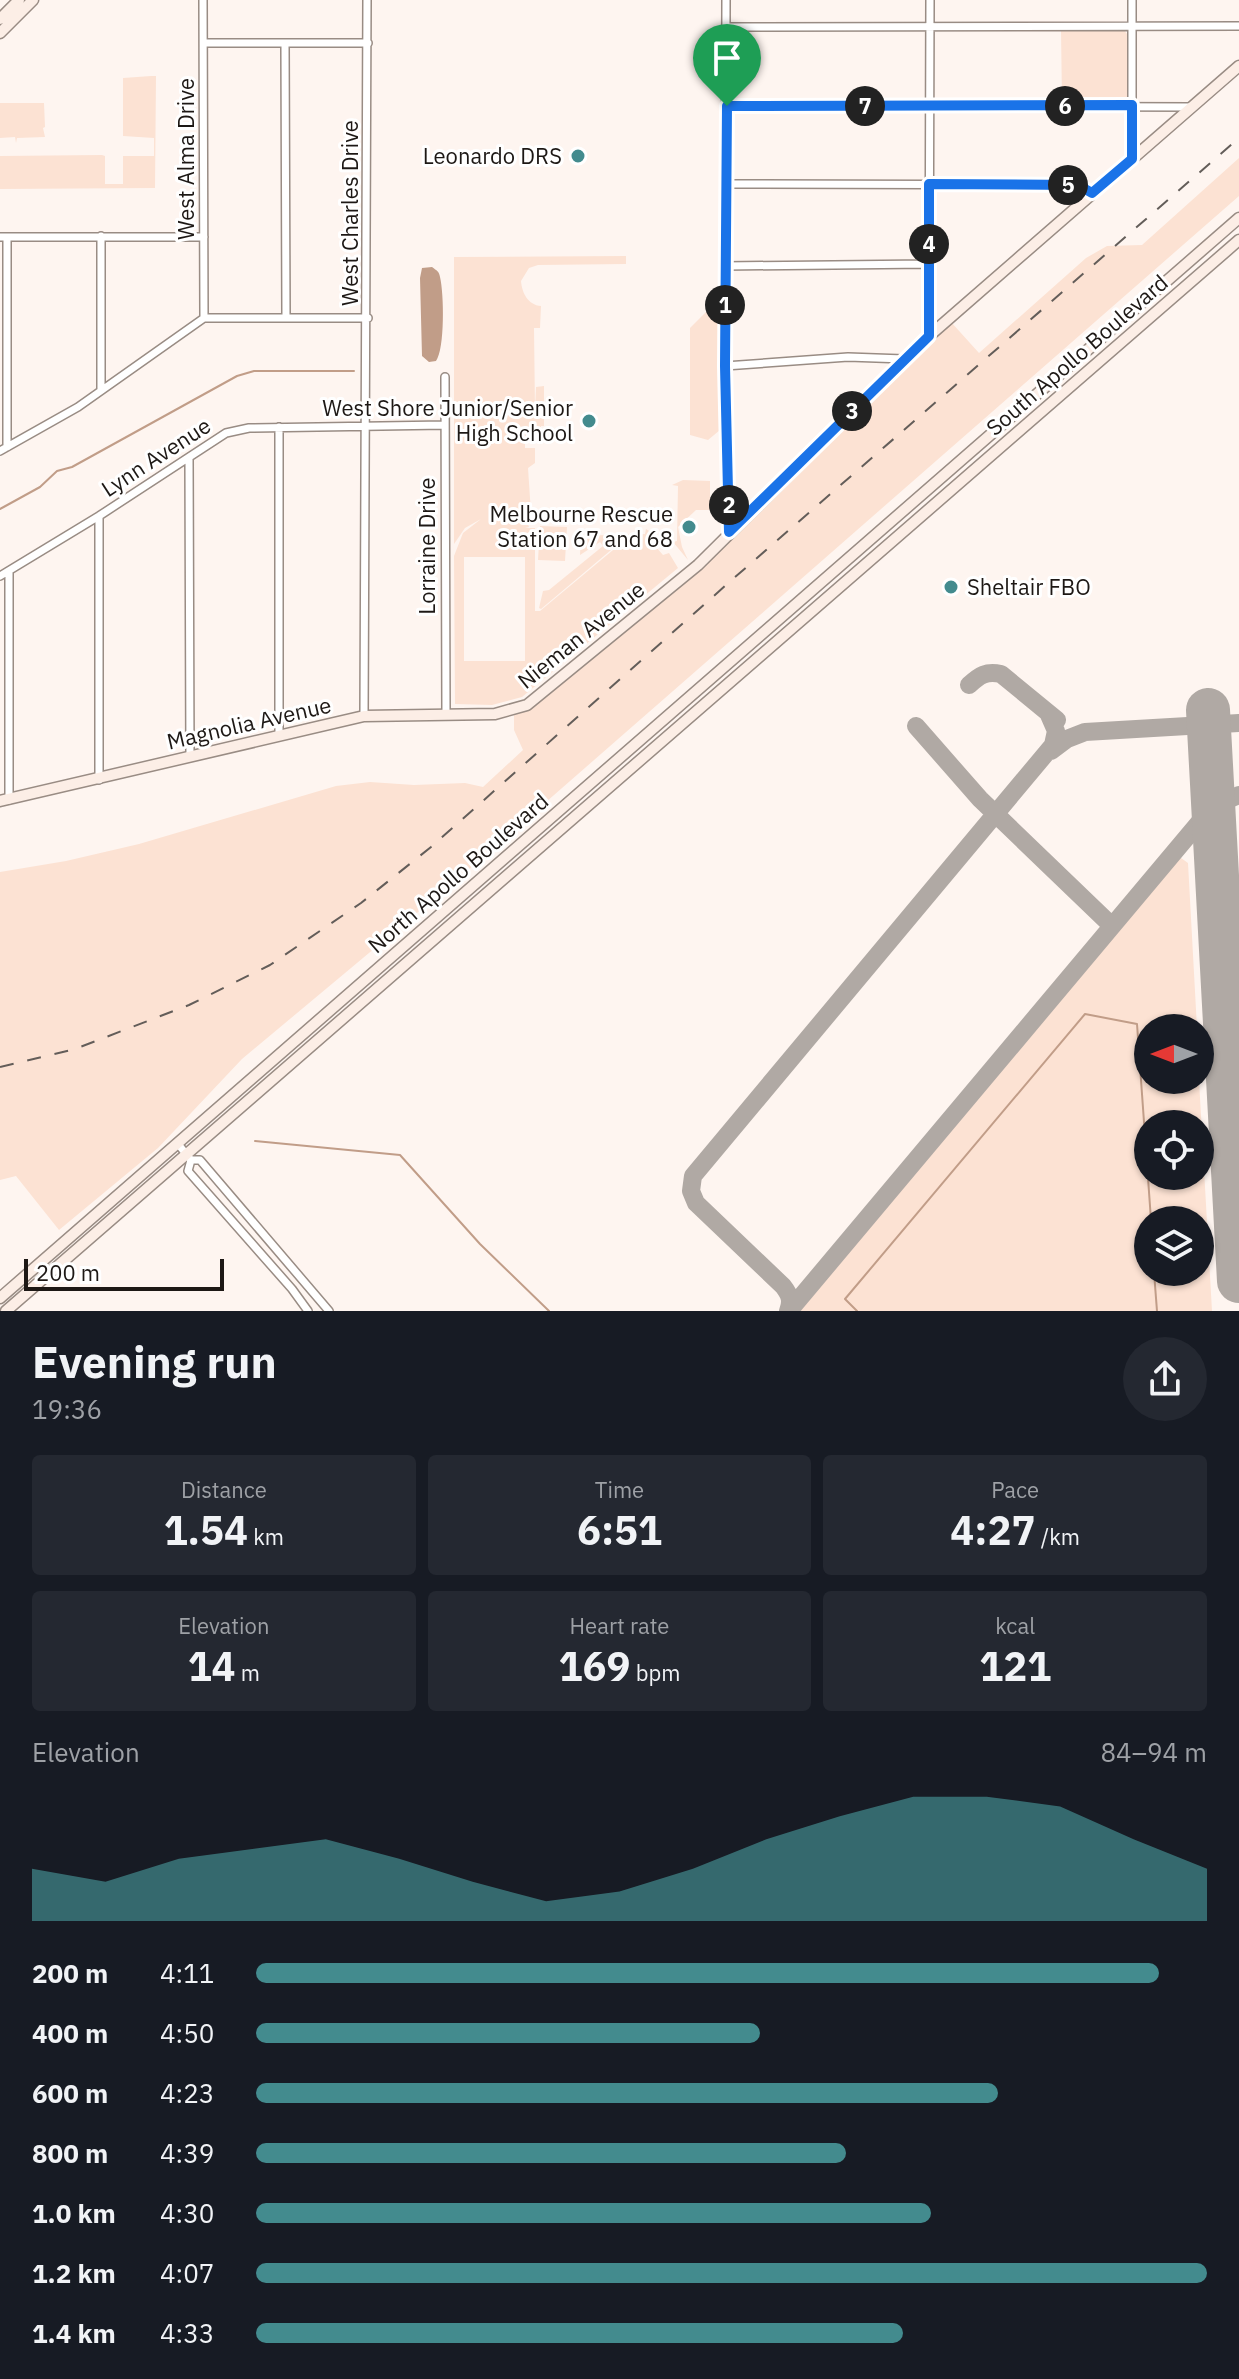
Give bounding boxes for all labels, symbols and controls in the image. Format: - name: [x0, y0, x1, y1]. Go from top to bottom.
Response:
- pin: [693, 24, 761, 106]
- icon: arrive: [705, 36, 749, 80]
- street label: West Alma Drive: [171, 78, 200, 240]
- pin: 7: [845, 86, 885, 126]
- pin: 6: [1045, 86, 1085, 126]
- text: 7: [858, 91, 872, 120]
- text: 6: [1058, 91, 1072, 120]
- street label: West Charles Drive: [335, 120, 364, 306]
- place label: Leonardo DRS: [423, 141, 562, 170]
- marker: Leonardo DRS: [569, 147, 587, 165]
- pin: 5: [1048, 165, 1088, 205]
- text: 5: [1061, 170, 1075, 199]
- pin: 4: [909, 224, 949, 264]
- text: 4: [922, 229, 936, 258]
- street label: South Apollo Boulevard: [980, 268, 1174, 442]
- pin: 1: [705, 285, 745, 325]
- text: 1: [718, 290, 732, 319]
- pin: 3: [832, 391, 872, 431]
- place label: West Shore Junior/Senior High School: [322, 393, 573, 447]
- text: 3: [845, 396, 859, 425]
- street label: Lynn Avenue: [96, 410, 216, 503]
- marker: West Shore Junior/Senior High School: [580, 412, 598, 430]
- street label: Lorraine Drive: [412, 477, 441, 615]
- pin: 2: [709, 485, 749, 525]
- text: 2: [722, 490, 736, 519]
- place label: Melbourne Rescue Station 67 and 68: [489, 499, 673, 553]
- marker: Melbourne Rescue Station 67 and 68: [680, 518, 698, 536]
- place label: Sheltair FBO: [967, 572, 1091, 601]
- street label: Nieman Avenue: [511, 574, 650, 695]
- marker: Sheltair FBO: [942, 578, 960, 596]
- street label: Magnolia Avenue: [164, 689, 334, 756]
- street label: North Apollo Boulevard: [361, 786, 554, 959]
- north arrow: [1134, 1014, 1214, 1094]
- map controls: [1134, 1014, 1214, 1286]
- button: locate: [1134, 1110, 1214, 1190]
- button: layers: [1134, 1206, 1214, 1286]
- scale bar: [24, 1255, 224, 1291]
- text: 200 m: [36, 1258, 100, 1287]
- text: Evening run: [32, 1333, 277, 1390]
- button: share: [1123, 1337, 1207, 1421]
- text: 19:36: [32, 1392, 102, 1426]
- text: Distance: [181, 1475, 267, 1504]
- text: Time: [595, 1475, 644, 1504]
- text: Pace: [991, 1475, 1039, 1504]
- text: 1.54: [164, 1504, 248, 1556]
- text: 6:51: [577, 1504, 662, 1556]
- text: 4:27: [950, 1504, 1036, 1556]
- text: km: [248, 1522, 284, 1551]
- text: /km: [1036, 1522, 1080, 1551]
- text: Elevation: [178, 1611, 269, 1640]
- text: Heart rate: [570, 1611, 669, 1640]
- text: kcal: [995, 1611, 1035, 1640]
- text: 14: [188, 1640, 236, 1692]
- text: 169: [559, 1640, 631, 1692]
- text: 121: [979, 1640, 1051, 1692]
- text: m: [236, 1658, 260, 1687]
- text: bpm: [631, 1658, 680, 1687]
- text: Elevation: [32, 1735, 140, 1769]
- text: 84–94 m: [1100, 1735, 1207, 1769]
- text: 200 m: [32, 1956, 108, 1990]
- text: 4:11: [160, 1956, 214, 1990]
- text: 400 m: [32, 2016, 108, 2050]
- text: 4:50: [160, 2016, 214, 2050]
- text: 600 m: [32, 2076, 108, 2110]
- text: 4:23: [160, 2076, 214, 2110]
- text: 800 m: [32, 2136, 108, 2170]
- text: 4:39: [160, 2136, 214, 2170]
- text: 1.0 km: [32, 2196, 116, 2230]
- text: 4:30: [160, 2196, 214, 2230]
- text: 1.2 km: [32, 2256, 116, 2290]
- text: 4:07: [160, 2256, 214, 2290]
- text: 1.4 km: [32, 2316, 116, 2350]
- text: 4:33: [160, 2316, 214, 2350]

